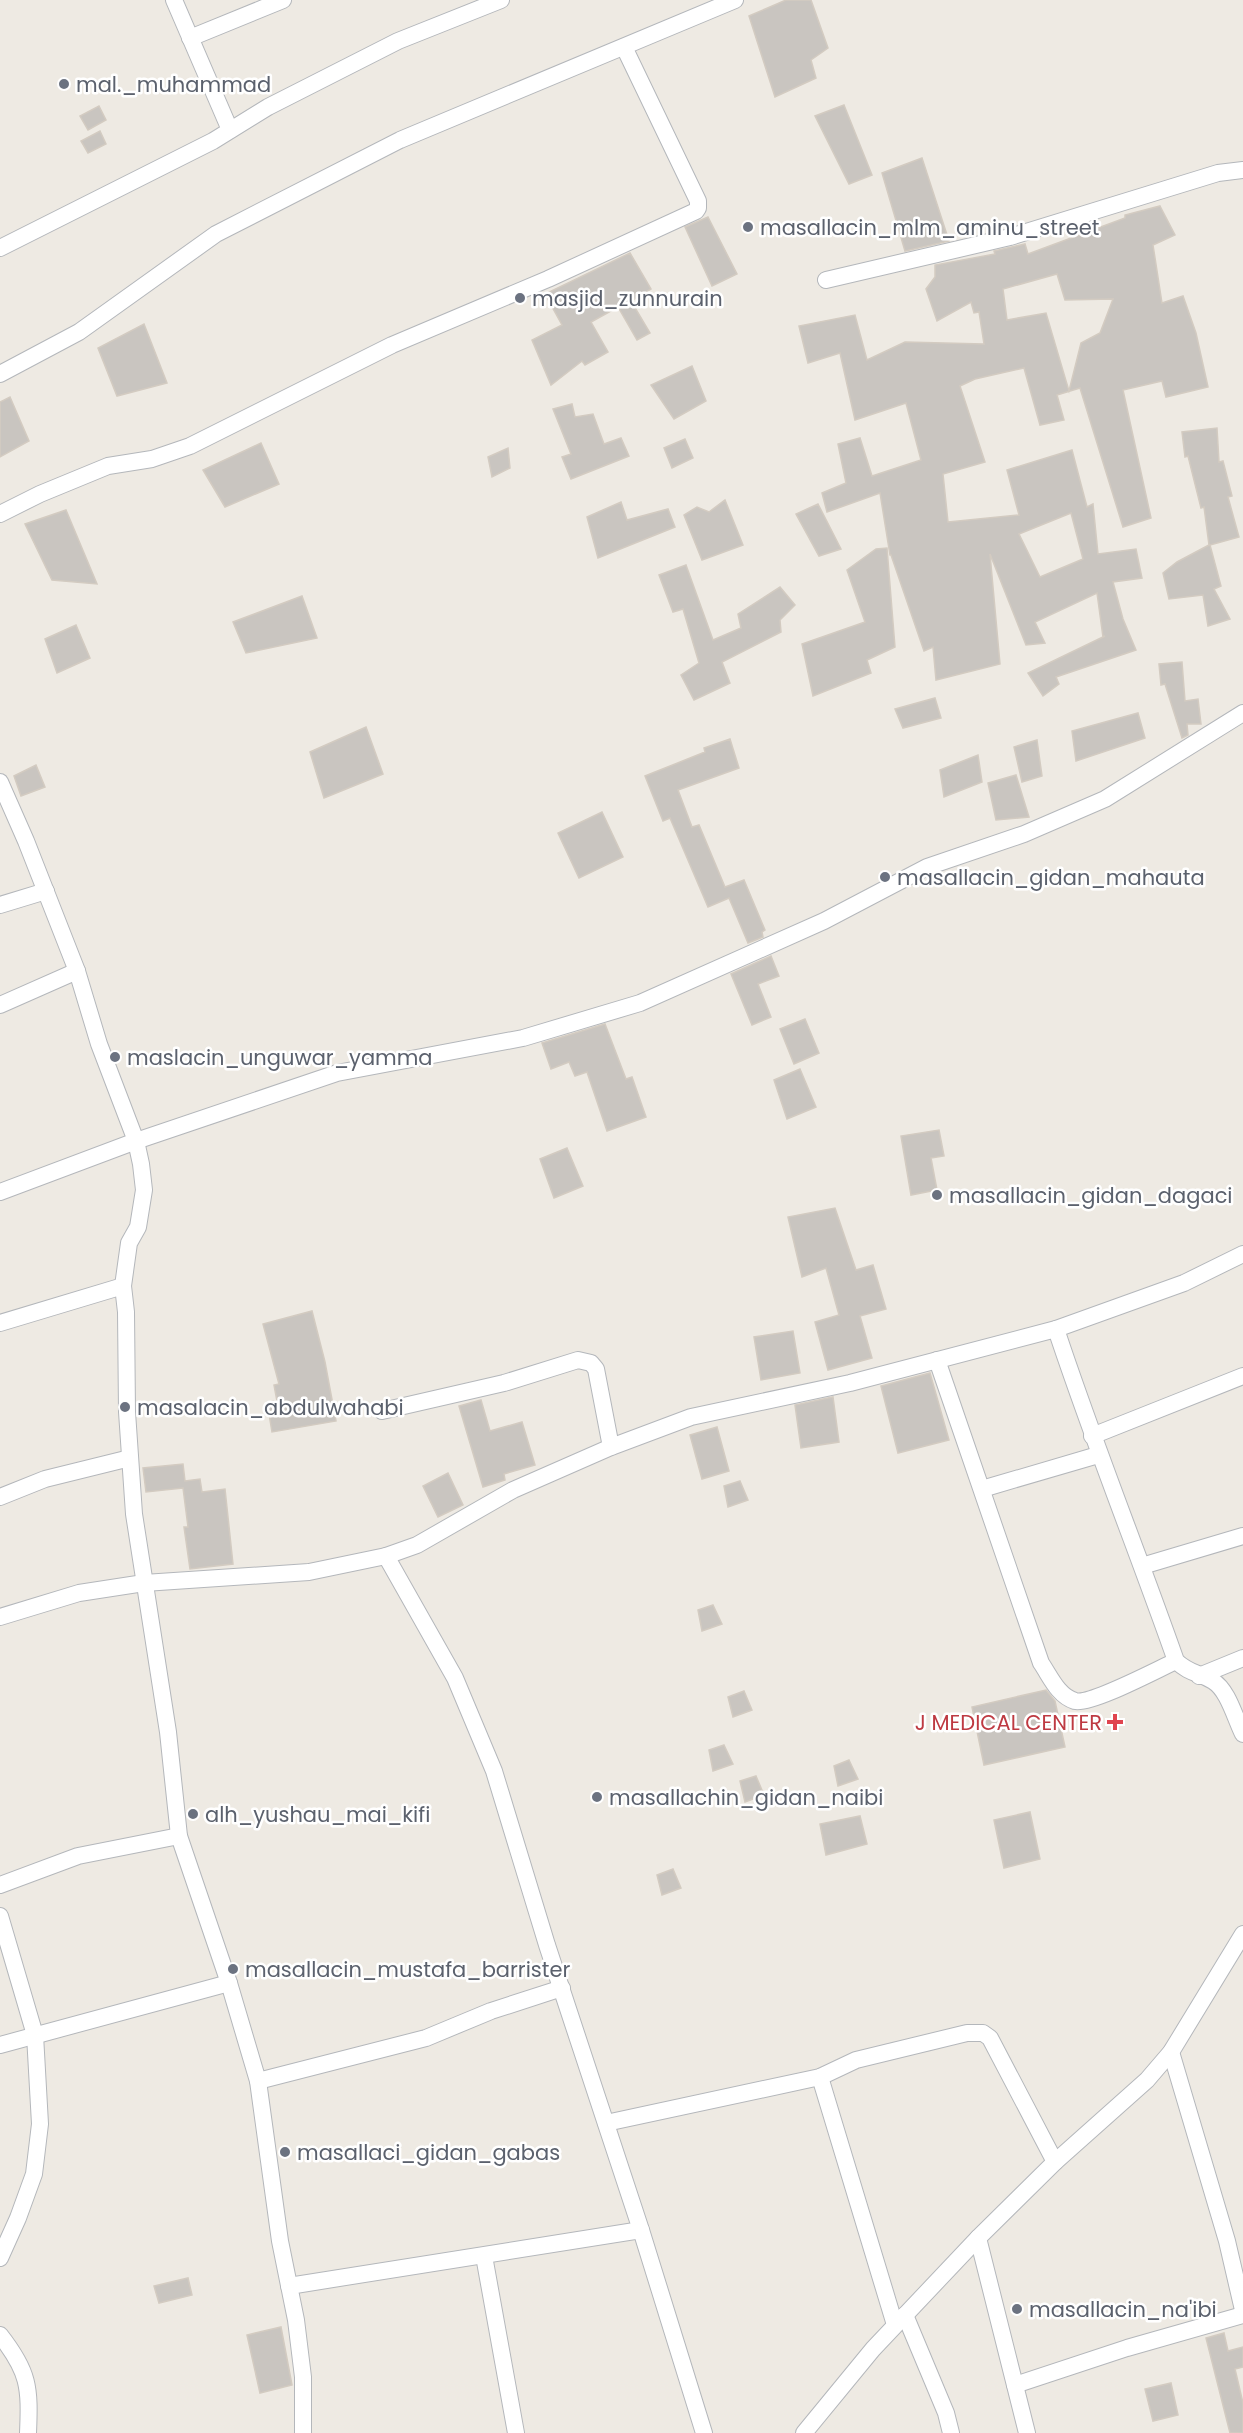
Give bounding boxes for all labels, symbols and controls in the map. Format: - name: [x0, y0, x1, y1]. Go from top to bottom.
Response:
- place label: mal._muhammad: [76, 70, 271, 99]
- marker: mal._muhammad: [57, 77, 71, 91]
- place label: masallacin_mlm_aminu_street: [760, 213, 1099, 242]
- marker: masallacin_mlm_aminu_street: [741, 220, 755, 234]
- place label: masjid_zunnurain: [532, 284, 723, 313]
- marker: masjid_zunnurain: [513, 291, 527, 305]
- place label: masallacin_gidan_mahauta: [897, 863, 1205, 892]
- marker: masallacin_gidan_mahauta: [878, 870, 892, 884]
- place label: maslacin_unguwar_yamma: [127, 1043, 433, 1072]
- marker: maslacin_unguwar_yamma: [108, 1050, 122, 1064]
- place label: masallacin_gidan_dagaci: [949, 1181, 1233, 1210]
- marker: masallacin_gidan_dagaci: [930, 1188, 944, 1202]
- place label: masalacin_abdulwahabi: [137, 1393, 404, 1422]
- marker: masalacin_abdulwahabi: [118, 1400, 132, 1414]
- place label: J MEDICAL CENTER: [915, 1708, 1102, 1737]
- marker: J MEDICAL CENTER: [1106, 1713, 1124, 1731]
- place label: masallachin_gidan_naibi: [609, 1783, 883, 1812]
- marker: masallachin_gidan_naibi: [590, 1790, 604, 1804]
- place label: alh_yushau_mai_kifi: [205, 1800, 430, 1829]
- marker: alh_yushau_mai_kifi: [186, 1807, 200, 1821]
- place label: masallacin_mustafa_barrister: [245, 1955, 570, 1984]
- marker: masallacin_mustafa_barrister: [226, 1962, 240, 1976]
- place label: masallaci_gidan_gabas: [297, 2138, 560, 2167]
- marker: masallaci_gidan_gabas: [278, 2145, 292, 2159]
- place label: masallacin_na'ibi: [1029, 2295, 1217, 2324]
- marker: masallacin_na'ibi: [1010, 2302, 1024, 2316]

